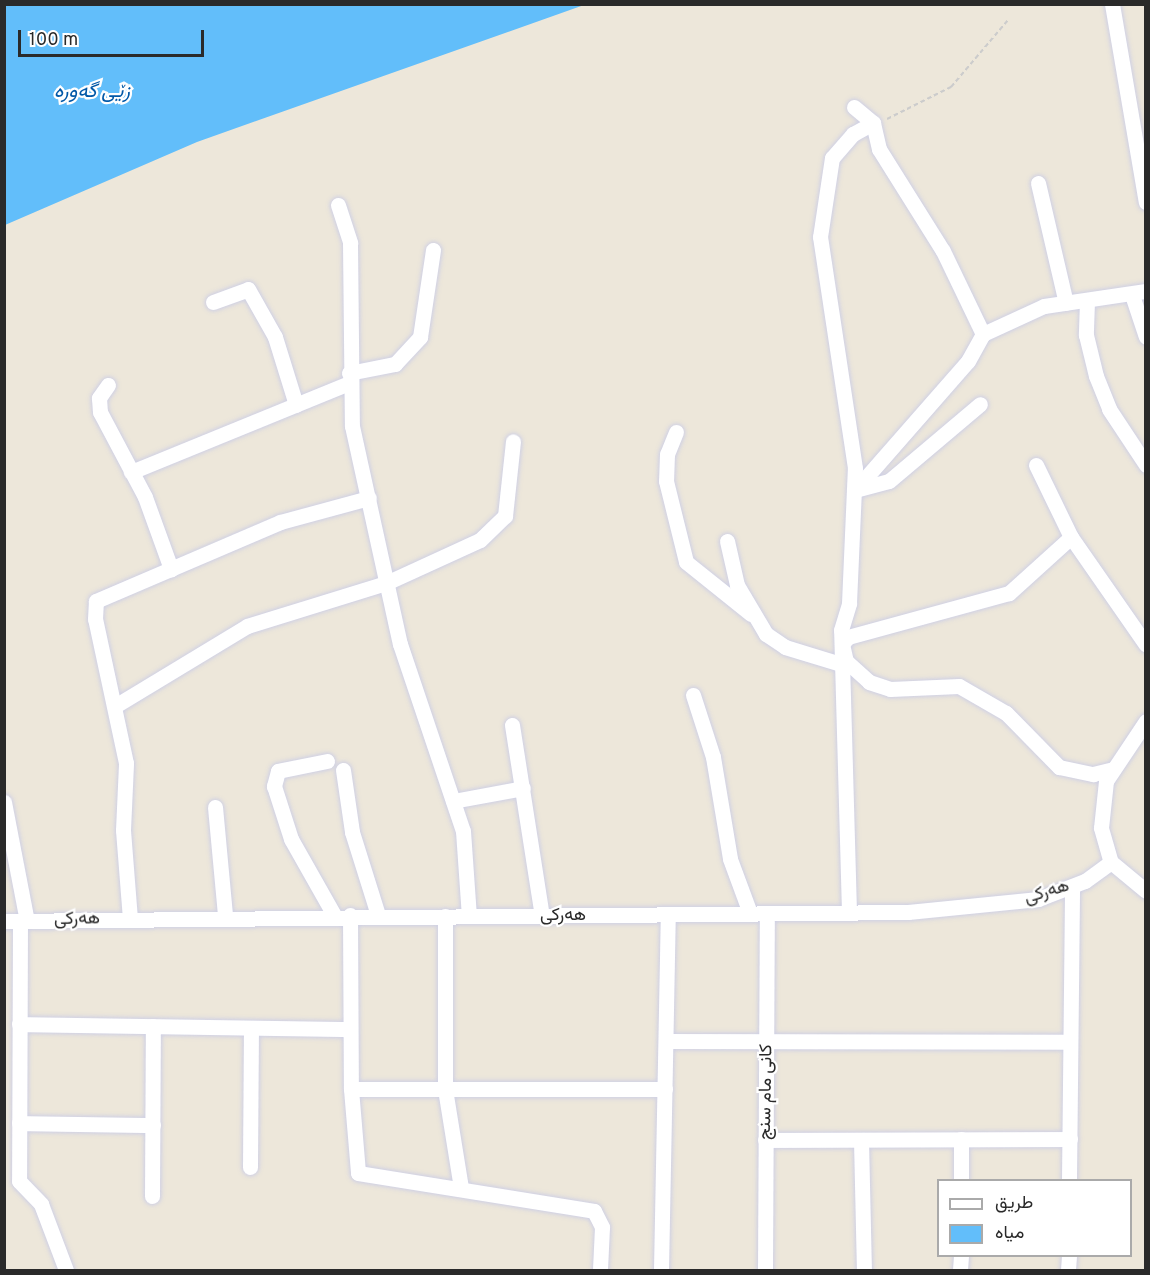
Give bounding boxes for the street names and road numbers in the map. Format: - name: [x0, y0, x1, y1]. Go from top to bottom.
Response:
- street label: هەرکی: [1022, 876, 1072, 910]
- street label: هەرکی: [540, 905, 586, 927]
- street label: هەرکی: [54, 909, 100, 931]
- street label: کانی مام سنج: [755, 1044, 779, 1140]

